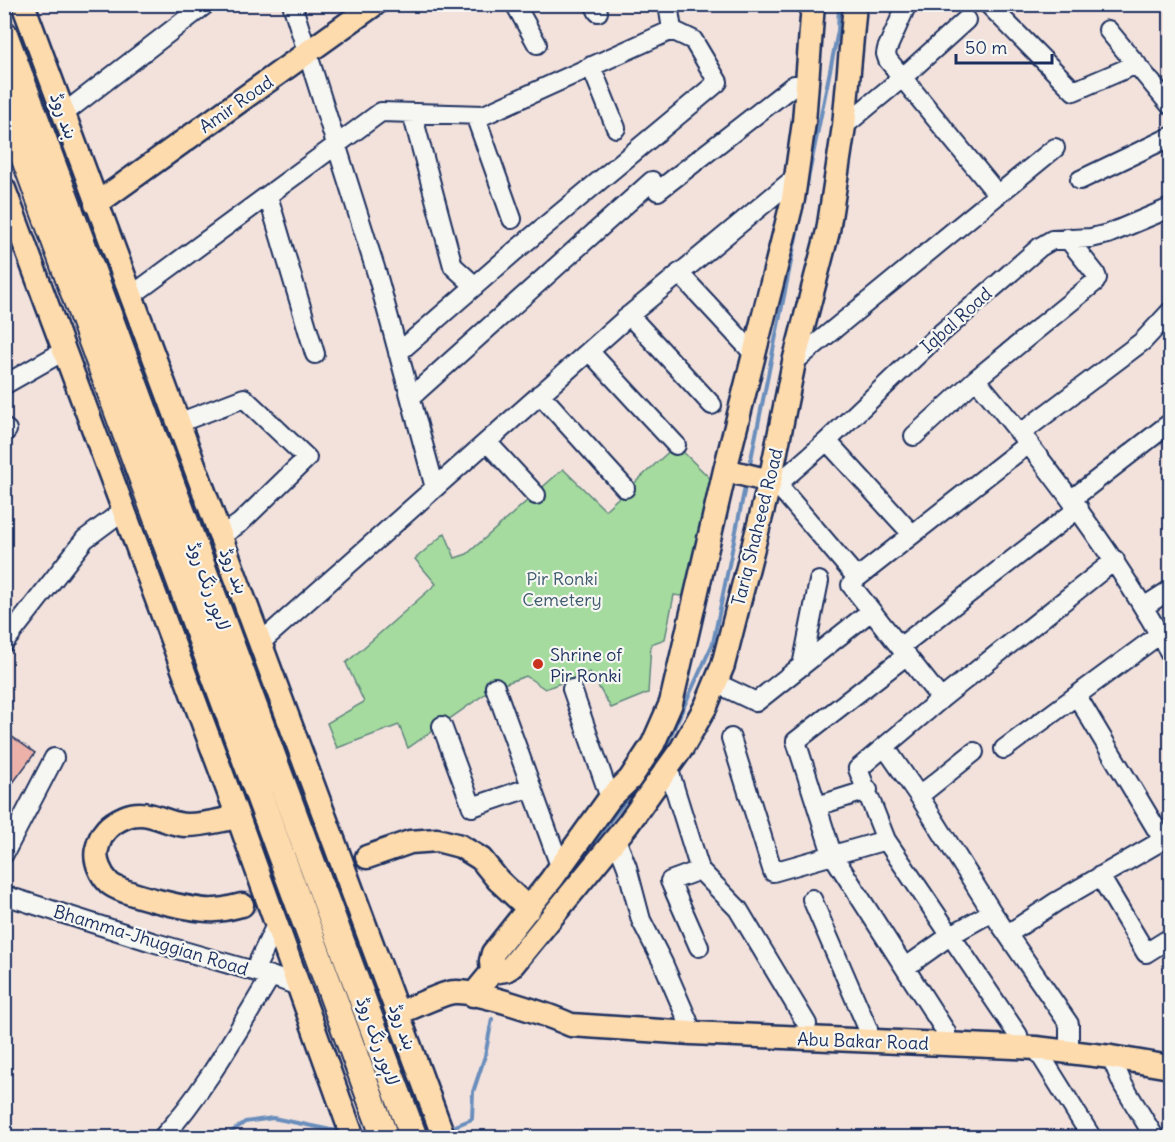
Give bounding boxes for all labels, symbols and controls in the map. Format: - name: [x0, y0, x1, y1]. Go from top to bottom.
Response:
- scale bar: [956, 27, 1052, 65]
- text: 50 m: [965, 36, 1007, 59]
- street label: Amir Road: [195, 70, 278, 138]
- street label: بند روڈ: [45, 90, 83, 142]
- street label: Iqbal Road: [916, 282, 997, 358]
- street label: Tariq Shaheed Road: [726, 445, 788, 608]
- street label: لاہور رنگ روڈ: [181, 538, 236, 634]
- street label: بند روڈ: [215, 544, 253, 598]
- park label: Pir Ronki Cemetery: [522, 567, 602, 611]
- place label: Shrine of Pir Ronki: [550, 643, 623, 687]
- marker: Shrine of Pir Ronki: [531, 657, 545, 671]
- street label: Bhamma-Jhuggian Road: [51, 899, 252, 981]
- street label: لاہور رنگ روڈ: [350, 993, 405, 1089]
- street label: بند روڈ: [384, 1001, 422, 1053]
- street label: Abu Bakar Road: [797, 1027, 930, 1055]

